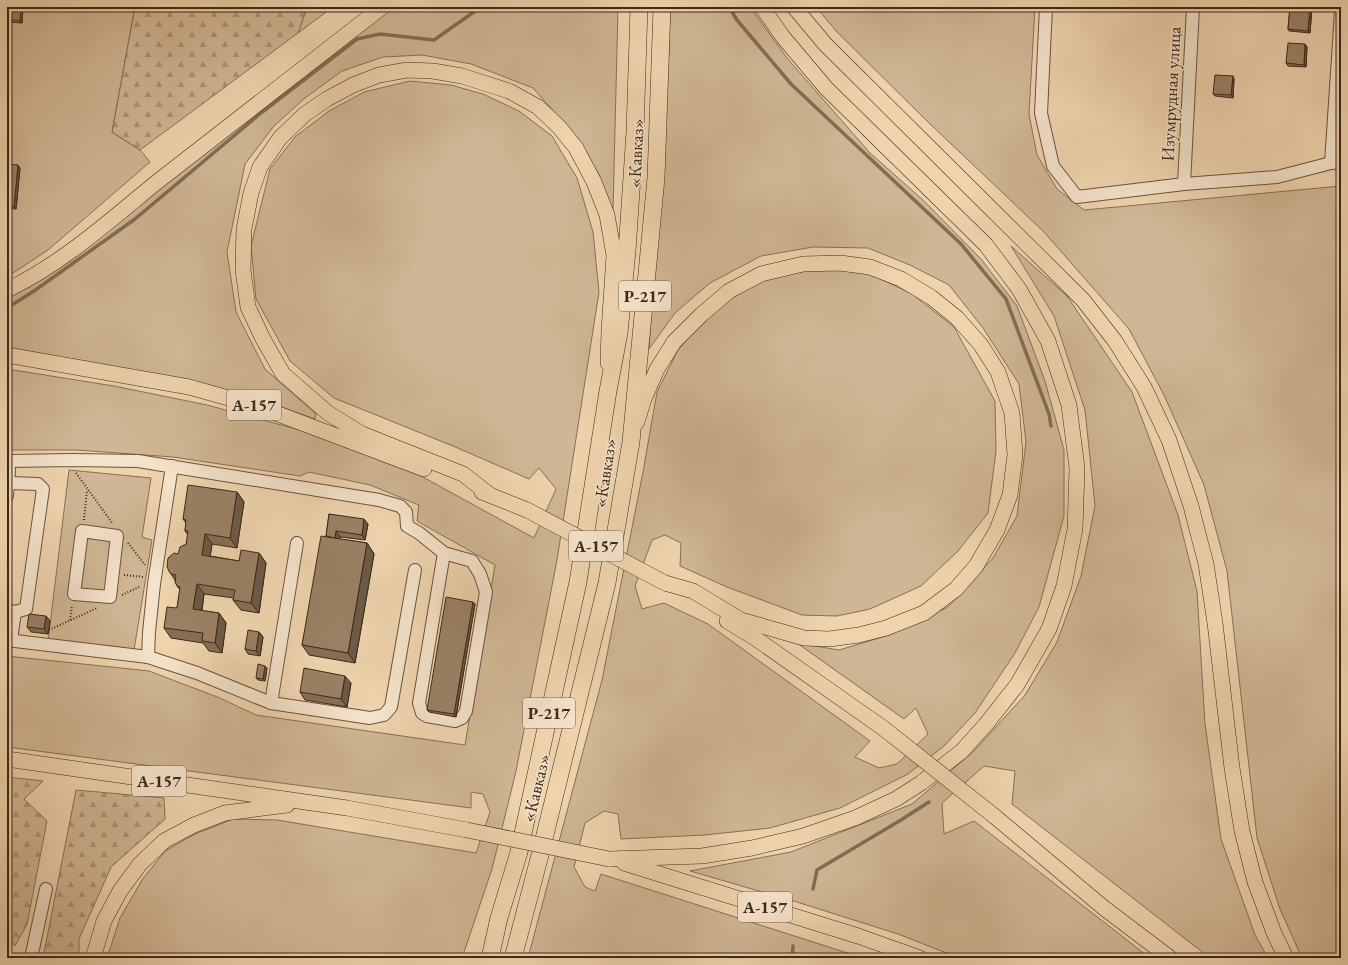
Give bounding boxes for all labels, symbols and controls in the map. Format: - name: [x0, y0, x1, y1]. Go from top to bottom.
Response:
- street label: Изумрудная улица: [1155, 25, 1186, 162]
- street label: «Кавказ»: [622, 117, 649, 189]
- road number: Р-217: [619, 281, 671, 311]
- road number: А-157: [227, 390, 281, 420]
- street label: «Кавказ»: [588, 436, 621, 509]
- road number: А-157: [569, 531, 623, 561]
- road number: Р-217: [523, 698, 575, 728]
- street label: «Кавказ»: [516, 751, 555, 825]
- road number: А-157: [132, 766, 186, 796]
- road number: А-157: [738, 892, 792, 922]

